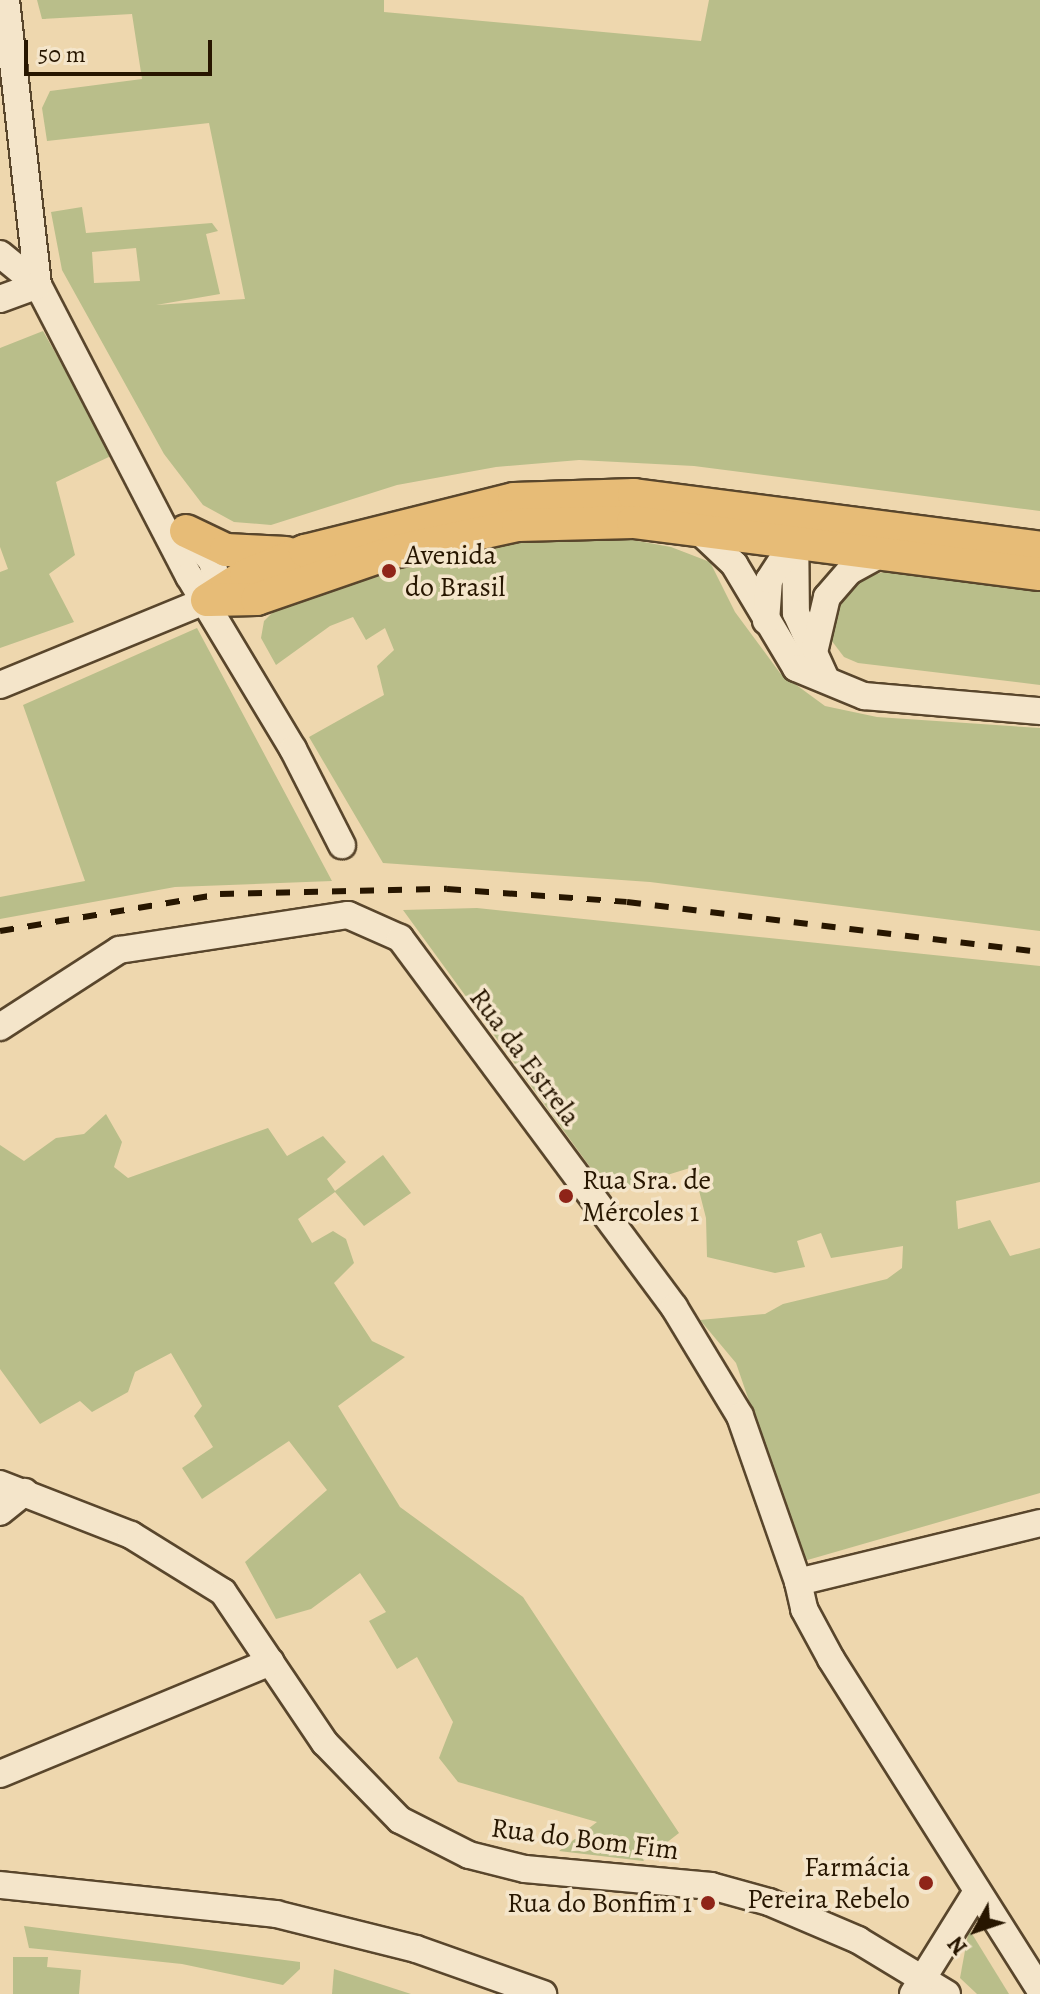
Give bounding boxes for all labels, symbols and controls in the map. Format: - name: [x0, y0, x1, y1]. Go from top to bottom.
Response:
- scale bar: [28, 24, 216, 74]
- text: 50 m: [38, 38, 86, 70]
- place label: Avenida do Brasil: [405, 538, 505, 604]
- marker: Avenida do Brasil: [380, 562, 398, 580]
- street label: Rua da Estrela: [462, 982, 588, 1132]
- place label: Rua Sra. de Mércoles 1: [582, 1163, 712, 1229]
- marker: Rua Sra. de Mércoles 1: [557, 1187, 575, 1205]
- street label: Rua do Bom Fim: [489, 1811, 681, 1867]
- place label: Farmácia Pereira Rebelo: [747, 1850, 910, 1916]
- marker: Farmácia Pereira Rebelo: [917, 1874, 935, 1892]
- place label: Rua do Bonfim 1: [507, 1886, 692, 1920]
- north arrow: [936, 1890, 1016, 1970]
- marker: Rua do Bonfim 1: [699, 1894, 717, 1912]
- text: N: [941, 1930, 974, 1961]

